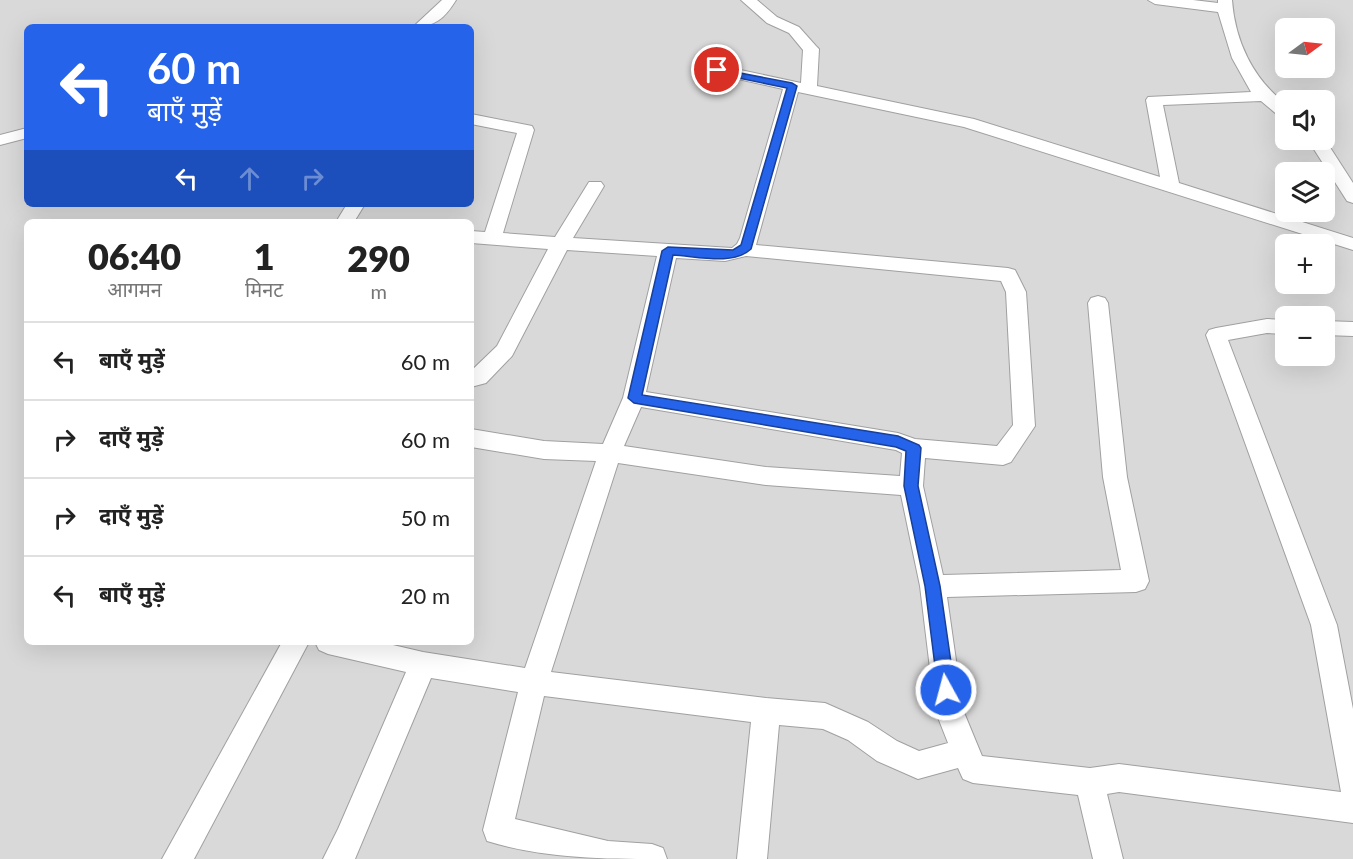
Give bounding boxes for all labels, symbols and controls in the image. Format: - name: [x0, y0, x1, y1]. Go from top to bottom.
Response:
- north arrow: [1275, 18, 1335, 78]
- map controls: [1275, 18, 1335, 366]
- text: 60 m: [147, 43, 241, 93]
- pin: [691, 44, 742, 95]
- icon: left: [48, 48, 126, 126]
- icon: arrive: [700, 53, 733, 86]
- button: sound: [1275, 90, 1335, 150]
- text: बाएँ मुड़ें: [147, 94, 222, 127]
- icon: left: [170, 162, 203, 195]
- icon: ahead: [233, 162, 266, 195]
- icon: right: [296, 162, 329, 195]
- button: layers: [1275, 162, 1335, 222]
- text: 06:40: [88, 234, 181, 278]
- text: 1: [254, 234, 275, 278]
- button: +: [1275, 234, 1335, 294]
- text: 290: [347, 236, 410, 280]
- text: आगमन: [107, 277, 162, 301]
- text: मिनट: [245, 277, 283, 301]
- text: m: [370, 279, 387, 303]
- button: −: [1275, 306, 1335, 366]
- icon: left: [48, 345, 81, 378]
- text: बाएँ मुड़ें: [99, 346, 165, 373]
- text: 60 m: [401, 348, 450, 375]
- icon: right: [48, 423, 81, 456]
- text: दाएँ मुड़ें: [99, 424, 163, 451]
- text: 60 m: [401, 426, 450, 453]
- icon: right: [48, 501, 81, 534]
- text: दाएँ मुड़ें: [99, 502, 163, 529]
- text: 50 m: [401, 504, 450, 531]
- icon: left: [48, 579, 81, 612]
- text: बाएँ मुड़ें: [99, 580, 165, 607]
- text: 20 m: [401, 582, 450, 609]
- position arrow: [914, 658, 978, 722]

